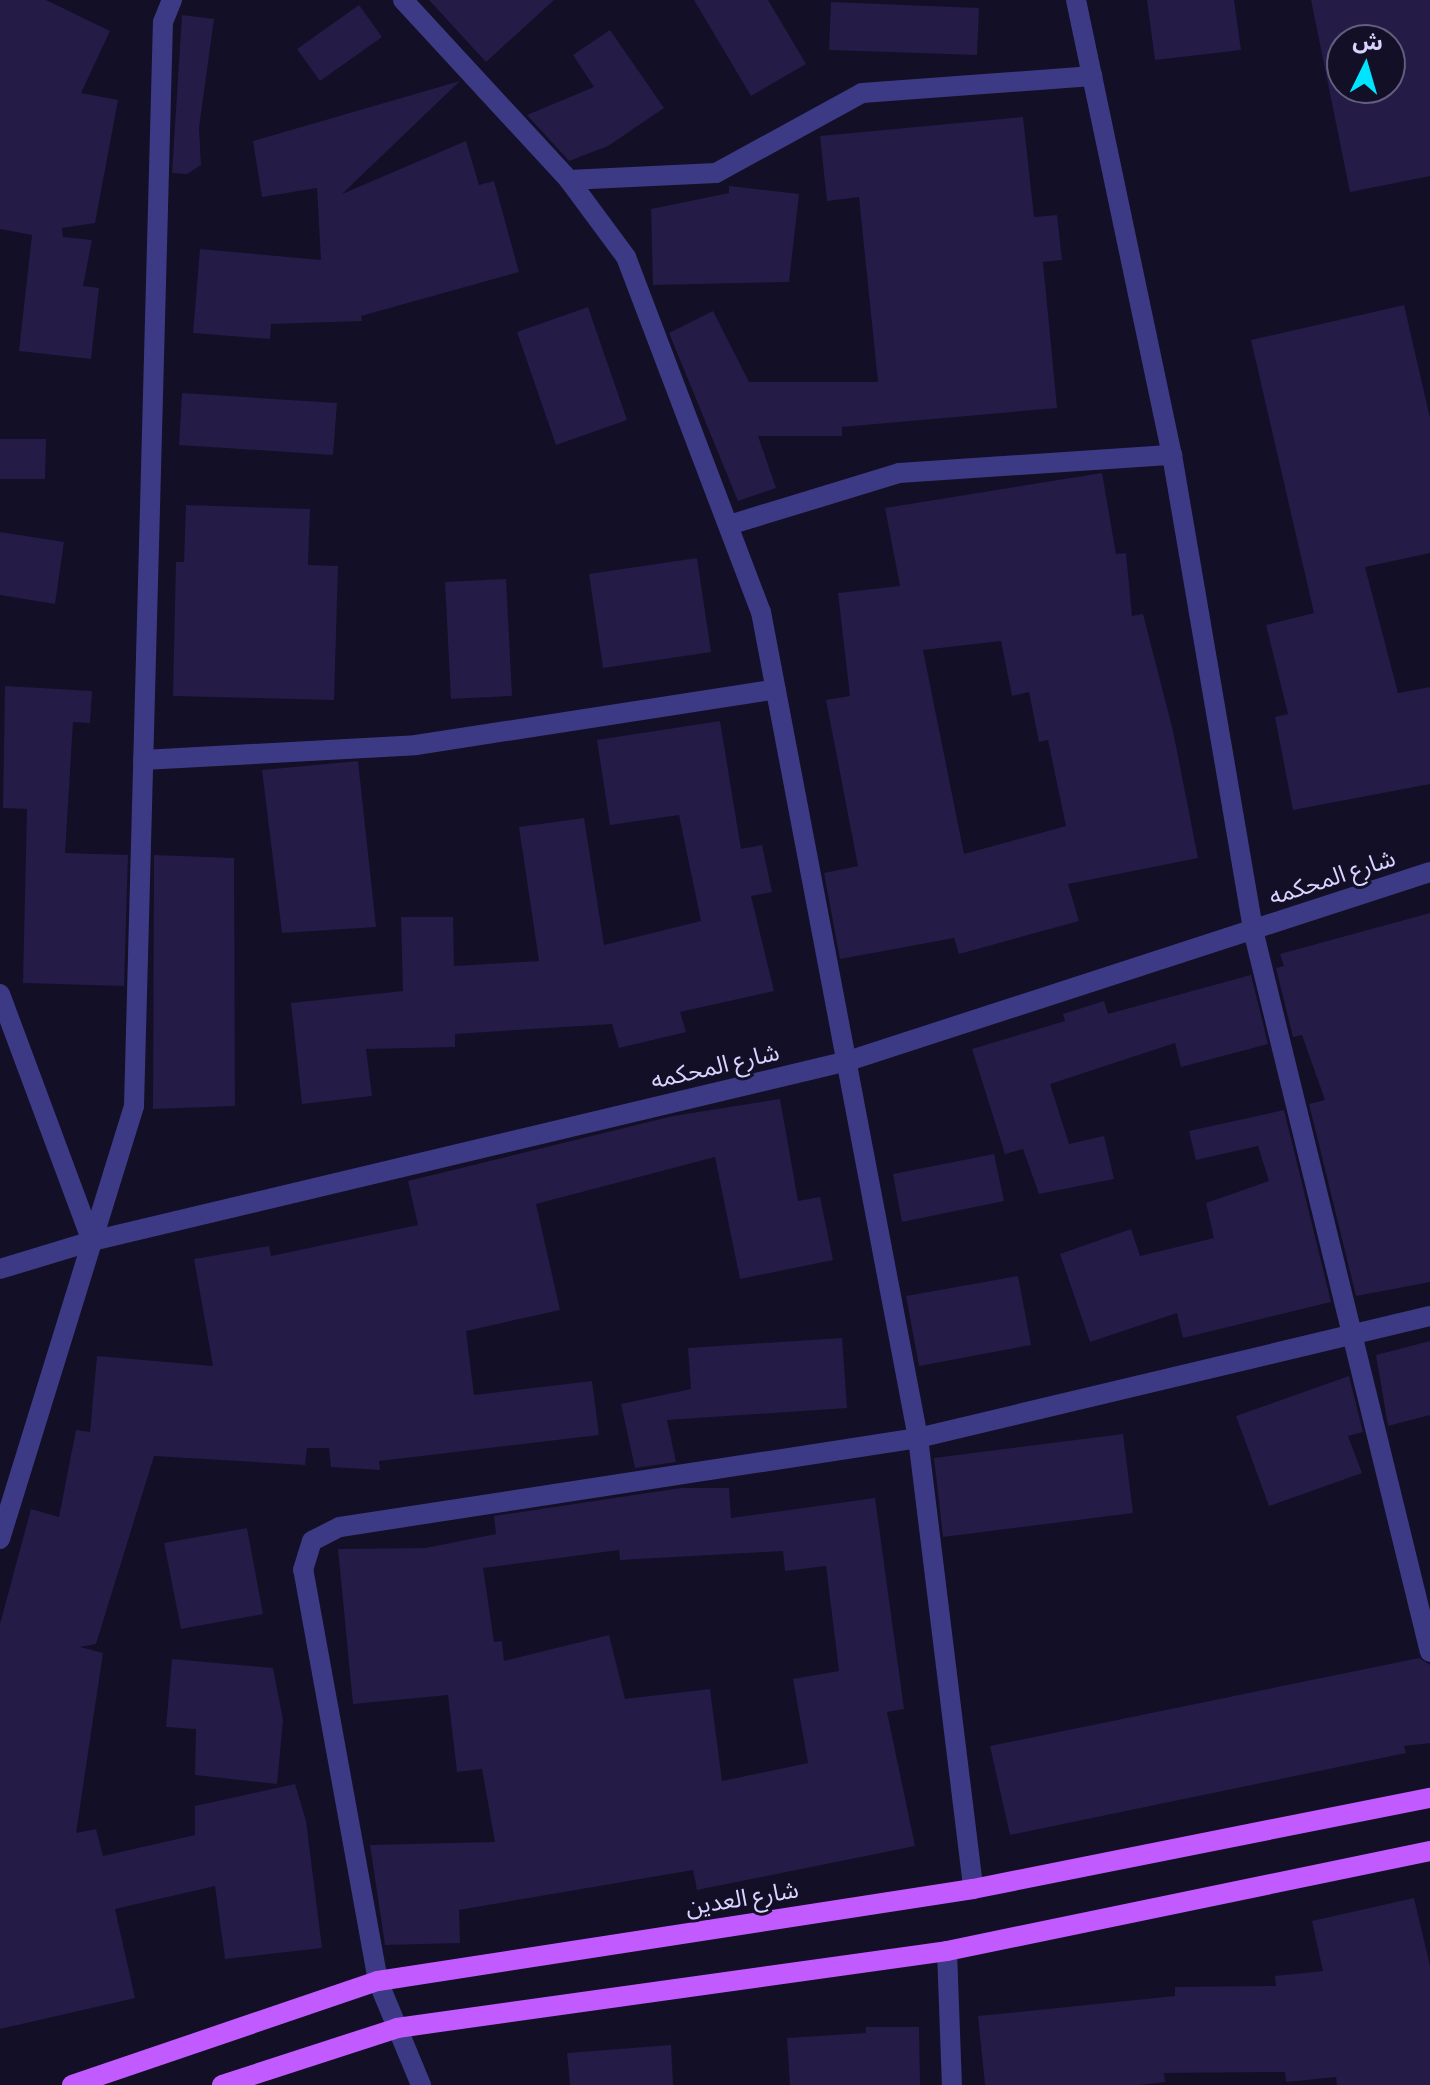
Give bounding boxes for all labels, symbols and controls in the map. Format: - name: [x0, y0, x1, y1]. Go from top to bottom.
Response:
- north arrow: [1326, 24, 1406, 104]
- text: ش: [1352, 27, 1384, 56]
- street label: شارع المحكمه: [1265, 843, 1399, 911]
- street label: شارع المحكمه: [648, 1037, 782, 1095]
- street label: شارع العدين: [683, 1875, 801, 1921]

